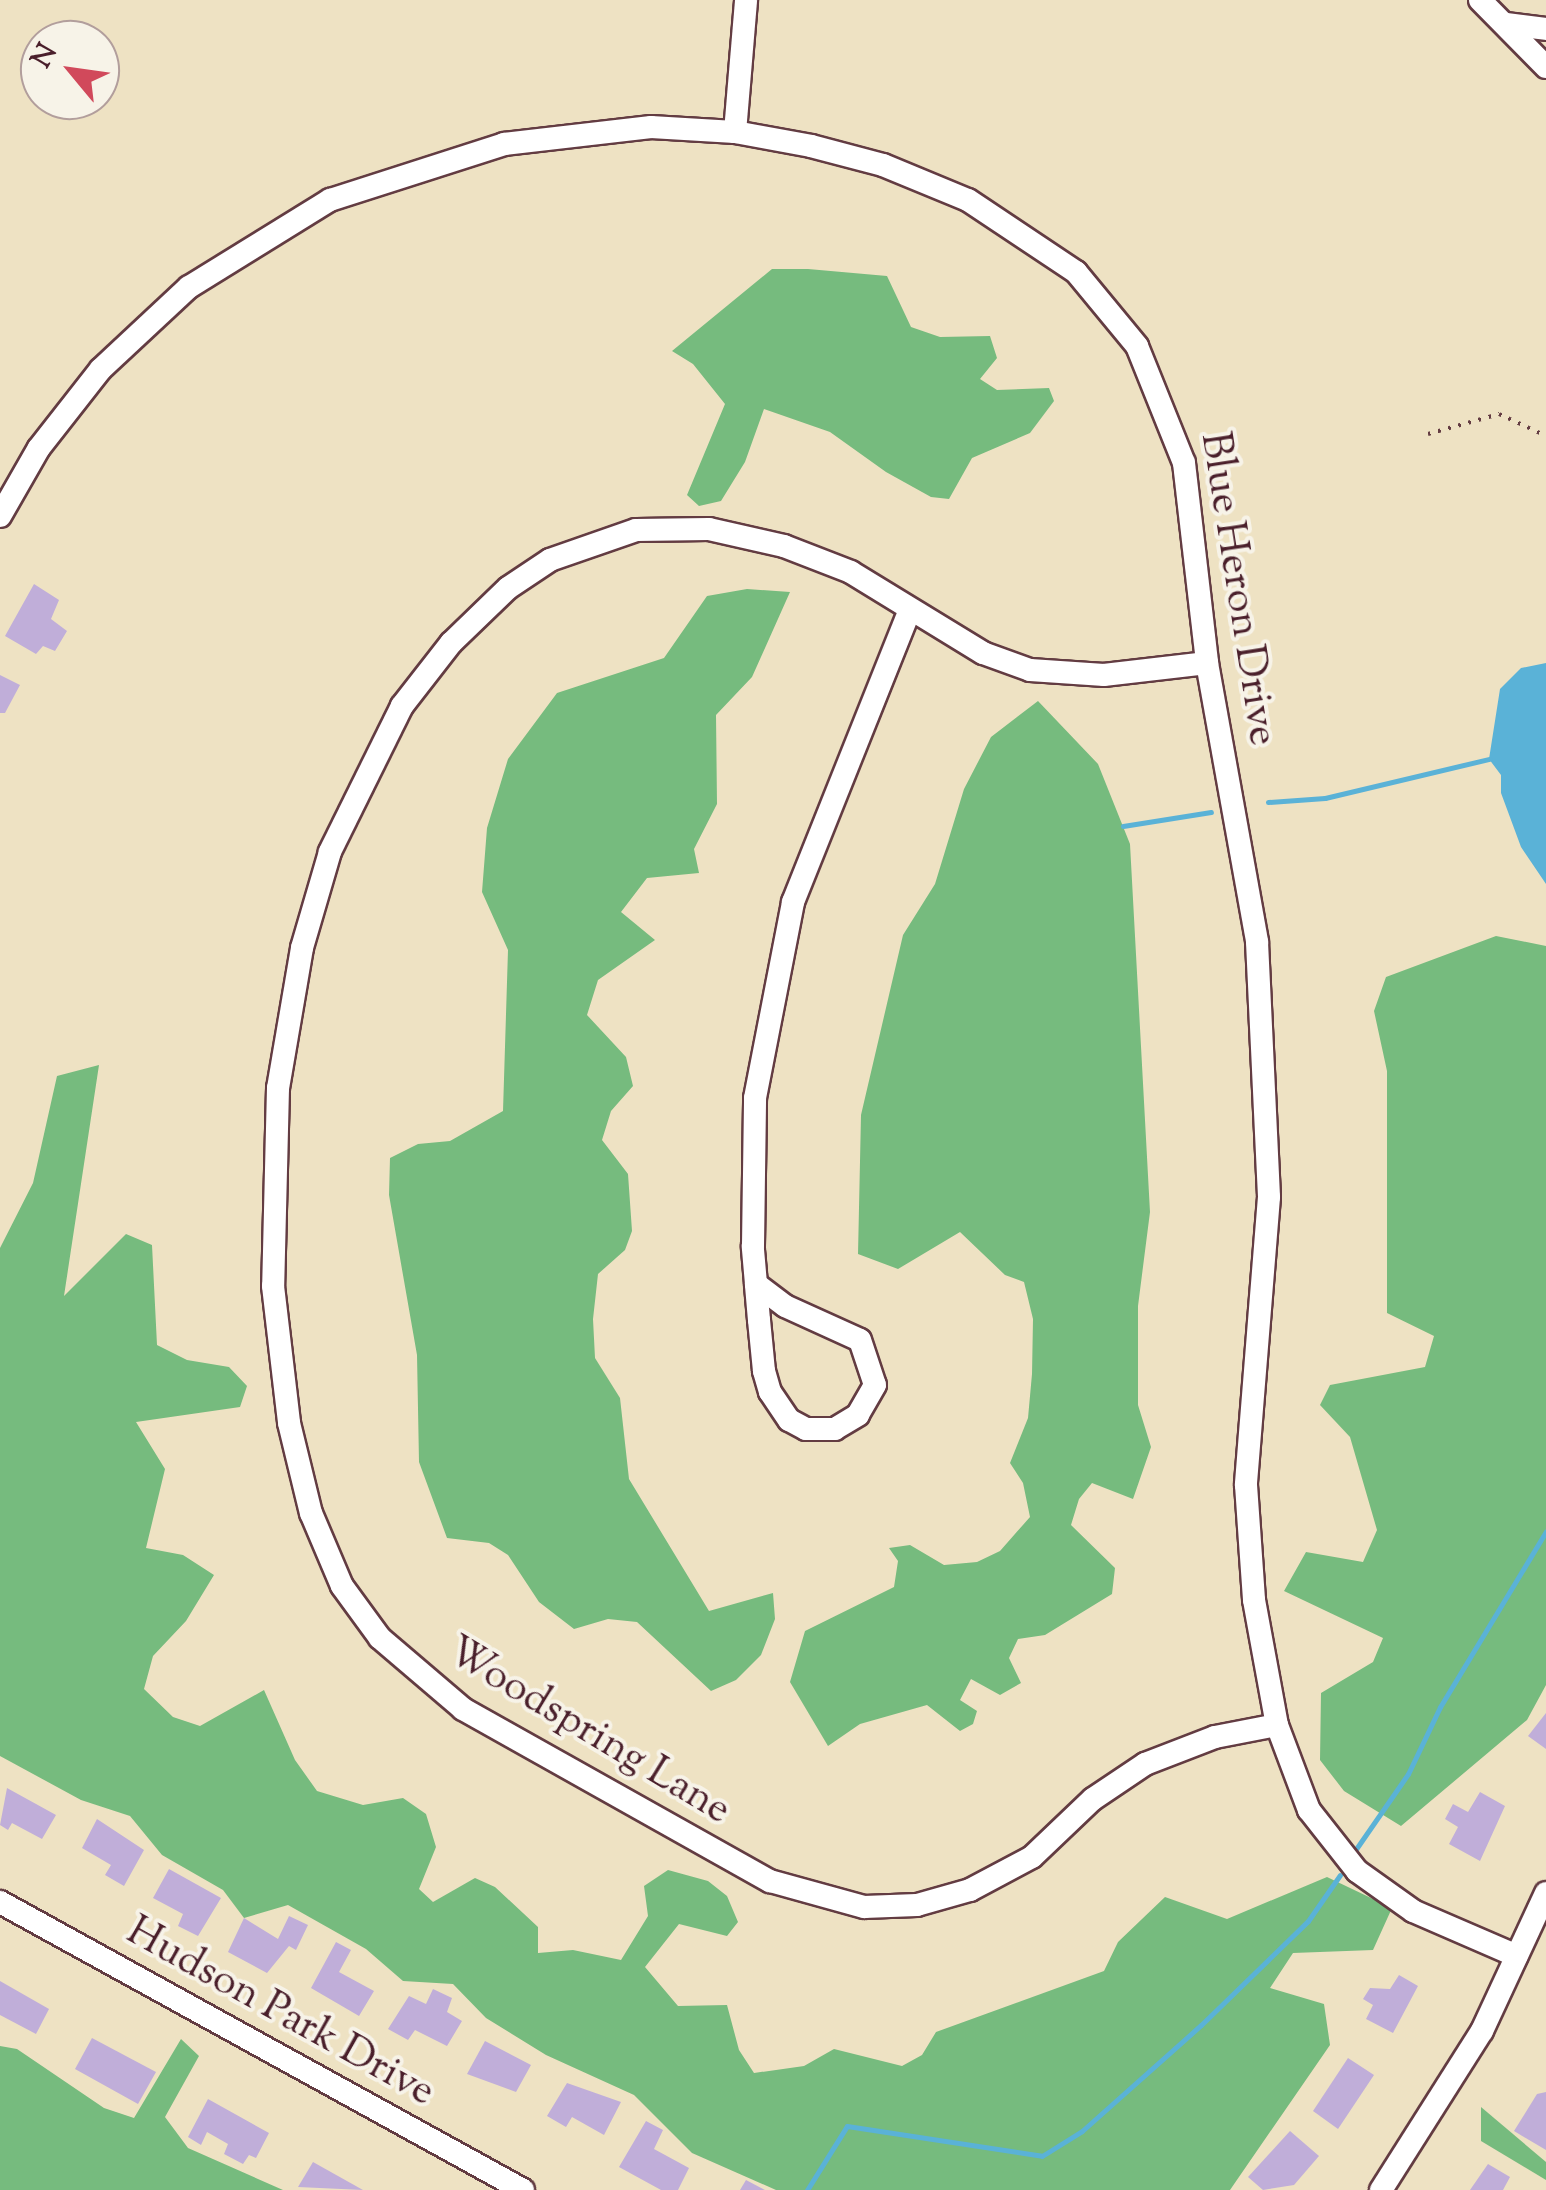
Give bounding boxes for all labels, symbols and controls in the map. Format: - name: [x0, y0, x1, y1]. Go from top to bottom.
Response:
- north arrow: [20, 20, 120, 120]
- text: N: [23, 37, 68, 76]
- street label: Blue Heron Drive: [1187, 429, 1287, 749]
- street label: Woodspring Lane: [437, 1627, 739, 1837]
- street label: Hudson Park Drive: [117, 1907, 443, 2119]

